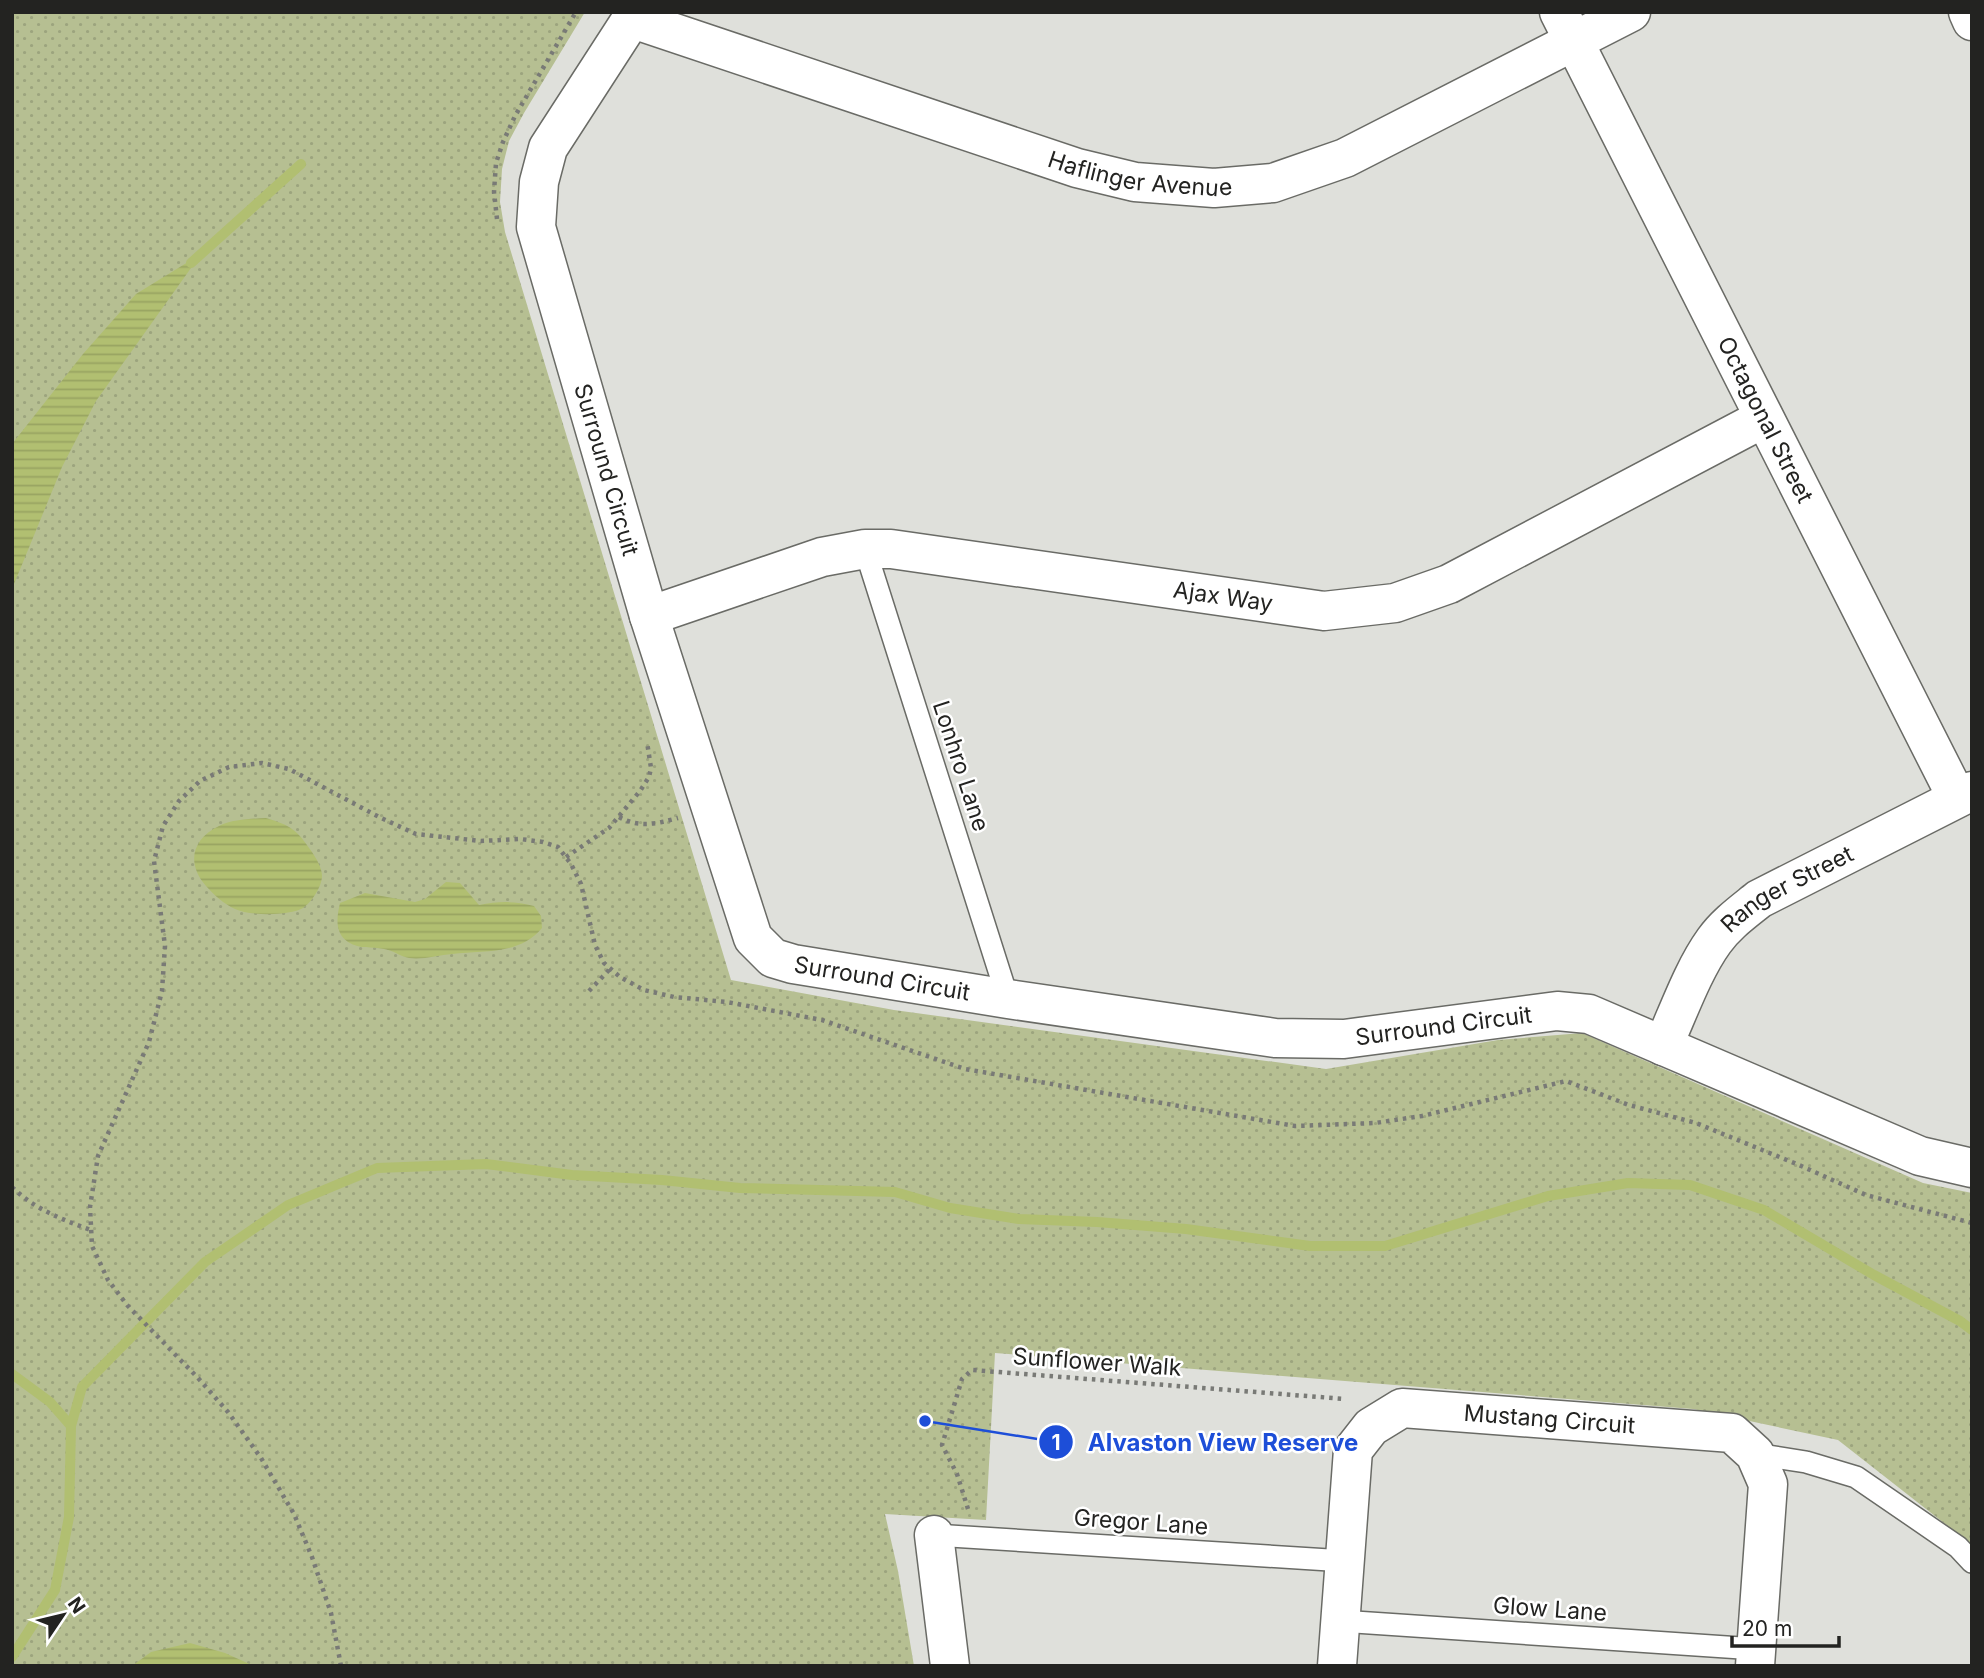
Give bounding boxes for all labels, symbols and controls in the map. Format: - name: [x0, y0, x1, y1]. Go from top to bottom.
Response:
- street label: Haflinger Avenue: [1044, 145, 1233, 202]
- street label: Octagonal Street: [1712, 332, 1819, 508]
- street label: Surround Circuit: [568, 380, 645, 559]
- street label: Ajax Way: [1171, 576, 1275, 618]
- street label: Lonhro Lane: [927, 697, 995, 835]
- street label: Ranger Street: [1715, 839, 1858, 938]
- street label: Surround Circuit: [792, 950, 972, 1007]
- street label: Surround Circuit: [1354, 1000, 1534, 1051]
- street label: Sunflower Walk: [1012, 1342, 1183, 1382]
- street label: Mustang Circuit: [1463, 1399, 1637, 1440]
- callout: Alvaston View Reserve: [1039, 1420, 1372, 1465]
- text: Alvaston View Reserve: [1088, 1428, 1358, 1457]
- text: 1: [1051, 1430, 1061, 1455]
- street label: Gregor Lane: [1073, 1503, 1209, 1541]
- north arrow: [28, 1580, 98, 1650]
- street label: Glow Lane: [1492, 1591, 1608, 1627]
- text: N: [63, 1593, 90, 1618]
- scale bar: [1732, 1604, 1839, 1648]
- text: 20 m: [1742, 1616, 1792, 1641]

